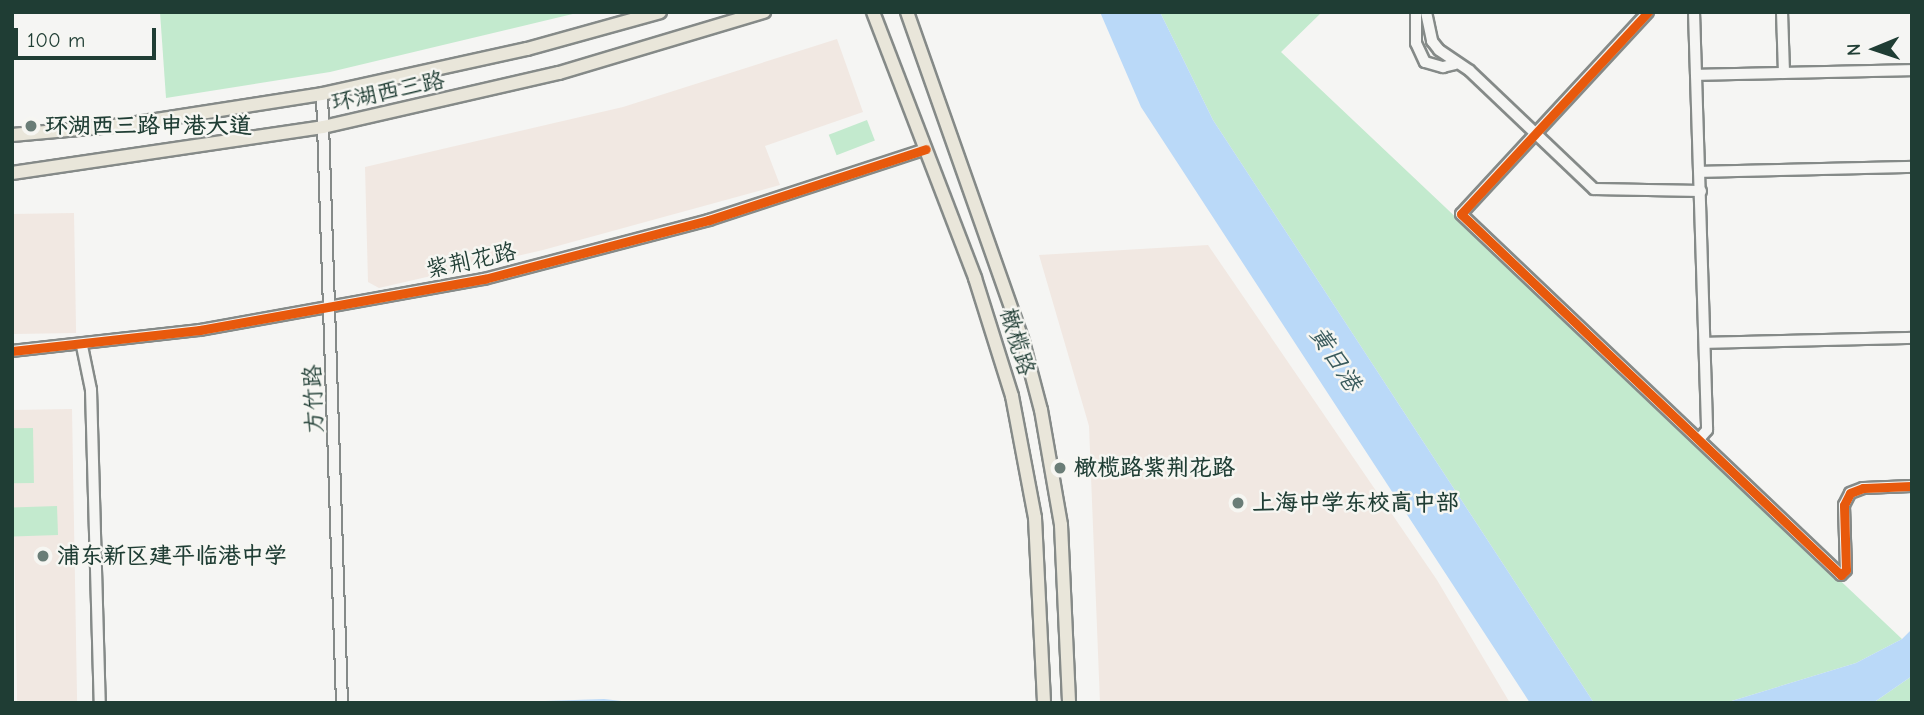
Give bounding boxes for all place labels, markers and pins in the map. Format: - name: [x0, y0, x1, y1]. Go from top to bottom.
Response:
- place label: 环湖西三路申港大道: [45, 112, 252, 140]
- marker: 环湖西三路申港大道: [23, 118, 39, 134]
- place label: 橄榄路紫荆花路: [1074, 454, 1235, 482]
- marker: 橄榄路紫荆花路: [1052, 460, 1068, 476]
- place label: 上海中学东校高中部: [1252, 489, 1459, 517]
- marker: 上海中学东校高中部: [1230, 495, 1246, 511]
- place label: 浦东新区建平临港中学: [57, 542, 287, 570]
- marker: 浦东新区建平临港中学: [35, 548, 51, 564]

